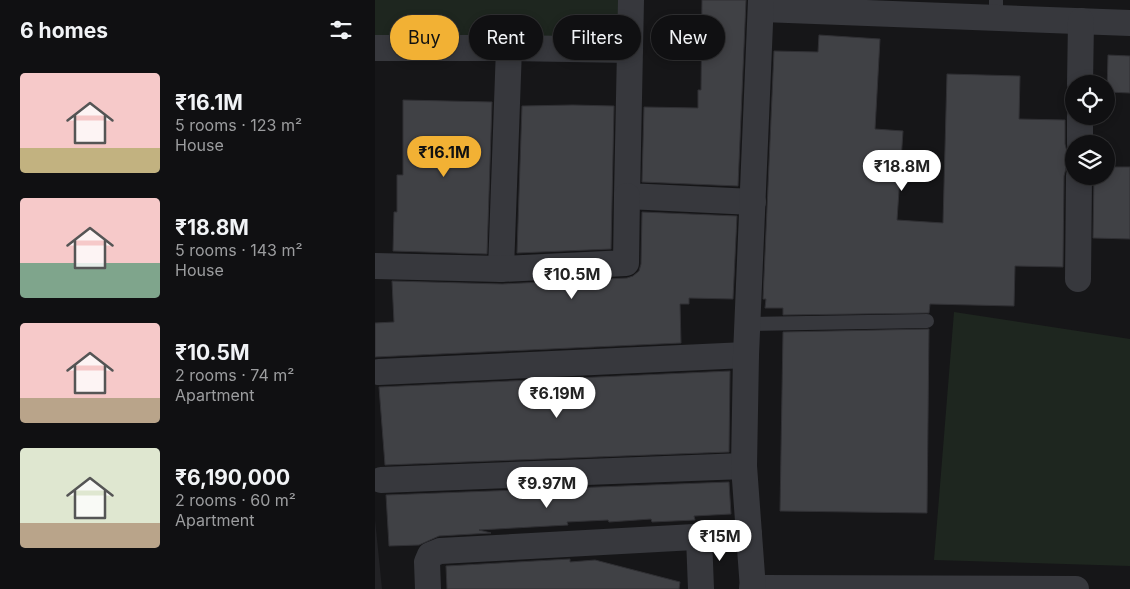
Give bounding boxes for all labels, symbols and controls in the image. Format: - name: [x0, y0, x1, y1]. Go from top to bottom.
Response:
- chip: Buy: [390, 15, 459, 60]
- chip: Rent: [469, 15, 543, 60]
- chip: Filters: [553, 15, 641, 60]
- chip: New: [651, 15, 725, 60]
- icon: filters: [327, 16, 355, 44]
- text: 6 homes: [20, 18, 108, 43]
- map controls: [1065, 75, 1115, 185]
- button: locate: [1065, 75, 1115, 125]
- text: ₹16.1M: [175, 90, 243, 115]
- icon: home: [60, 93, 120, 153]
- text: 5 rooms · 123 m²: [175, 115, 302, 135]
- text: House: [175, 135, 224, 155]
- button: layers: [1065, 135, 1115, 185]
- pin: ₹16.1M: [403, 136, 485, 178]
- text: ₹16.1M: [418, 142, 470, 162]
- pin: ₹18.8M: [861, 150, 943, 192]
- text: ₹18.8M: [874, 156, 930, 176]
- text: ₹18.8M: [175, 215, 249, 240]
- icon: home: [60, 218, 120, 278]
- text: 5 rooms · 143 m²: [175, 240, 303, 260]
- pin: ₹10.5M: [531, 258, 613, 300]
- text: House: [175, 260, 224, 280]
- text: ₹10.5M: [544, 264, 600, 284]
- text: ₹10.5M: [175, 340, 249, 365]
- icon: home: [60, 343, 120, 403]
- text: 2 rooms · 74 m²: [175, 365, 294, 385]
- pin: ₹6.19M: [516, 376, 598, 419]
- text: ₹6.19M: [529, 383, 585, 403]
- text: Apartment: [175, 385, 255, 405]
- text: ₹6,190,000: [175, 465, 290, 490]
- pin: ₹9.97M: [506, 466, 588, 509]
- icon: home: [60, 468, 120, 528]
- text: ₹9.97M: [518, 473, 576, 493]
- text: 2 rooms · 60 m²: [175, 490, 296, 510]
- text: Apartment: [175, 510, 255, 530]
- pin: ₹15M: [690, 520, 750, 562]
- text: ₹15M: [699, 526, 741, 546]

